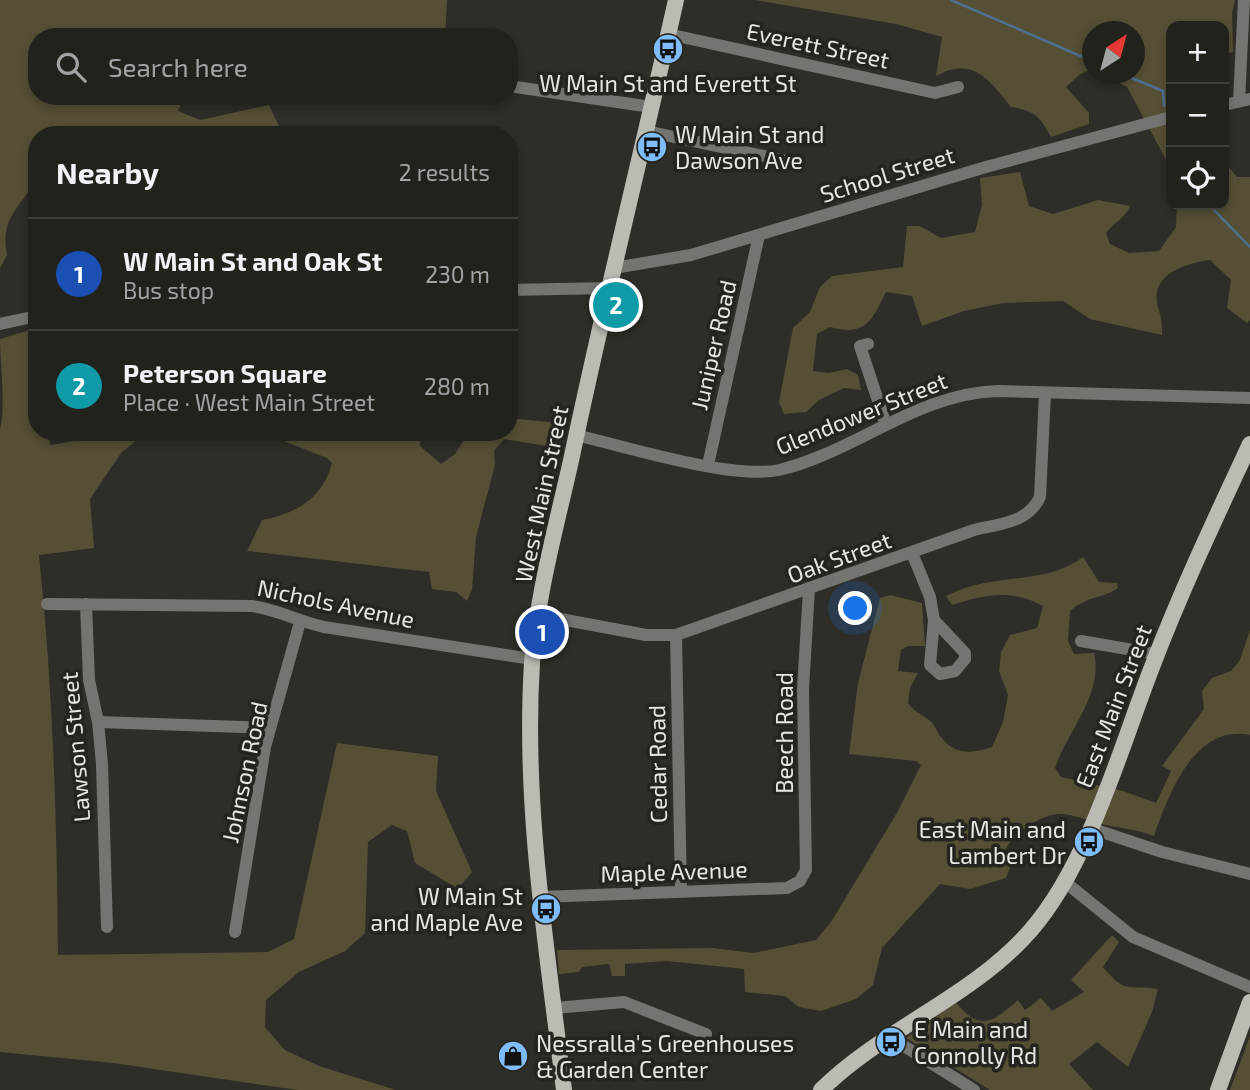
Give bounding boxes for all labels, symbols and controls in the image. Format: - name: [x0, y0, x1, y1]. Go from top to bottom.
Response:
- street label: Everett Street: [744, 16, 892, 74]
- north arrow: [1082, 21, 1145, 84]
- map controls: [1166, 21, 1229, 210]
- button: +: [1166, 21, 1229, 84]
- search box: [28, 28, 518, 105]
- bus stop icon: W Main St and Everett St: [651, 32, 685, 66]
- icon: search: [52, 48, 90, 86]
- text: Search here: [108, 51, 248, 82]
- place label: W Main St and Everett St: [539, 69, 797, 97]
- button: −: [1166, 84, 1229, 147]
- place label: W Main St and Dawson Ave: [675, 120, 824, 174]
- bus stop icon: W Main St and Dawson Ave: [635, 130, 669, 164]
- street label: School Street: [816, 140, 958, 208]
- button: locate: [1166, 147, 1229, 210]
- text: Nearby: [56, 154, 159, 190]
- text: 2 results: [399, 158, 490, 186]
- text: W Main St and Oak St: [123, 245, 382, 276]
- text: 1: [74, 260, 84, 288]
- text: 230 m: [425, 260, 490, 288]
- text: Bus stop: [123, 276, 214, 304]
- street label: Juniper Road: [684, 277, 742, 413]
- pin: 2: [593, 279, 639, 331]
- text: Peterson Square: [123, 357, 327, 388]
- street label: Glendower Street: [771, 366, 951, 460]
- text: 2: [72, 372, 86, 400]
- text: 280 m: [424, 372, 490, 400]
- text: Place · West Main Street: [123, 388, 375, 416]
- street label: West Main Street: [509, 403, 573, 585]
- street label: Oak Street: [783, 525, 895, 589]
- street label: Nichols Avenue: [255, 573, 417, 633]
- your location: [838, 591, 872, 625]
- pin: 1: [519, 606, 565, 658]
- street label: East Main Street: [1069, 620, 1157, 791]
- street label: Lawson Street: [54, 671, 96, 823]
- street label: Beech Road: [770, 672, 798, 794]
- street label: Johnson Road: [215, 699, 273, 845]
- street label: Cedar Road: [642, 705, 672, 823]
- place label: East Main and Lambert Dr: [919, 815, 1066, 869]
- bus stop icon: East Main and Lambert Dr: [1072, 825, 1106, 859]
- street label: Maple Avenue: [600, 854, 748, 888]
- place label: W Main St and Maple Ave: [371, 882, 523, 936]
- bus stop icon: W Main St and Maple Ave: [529, 892, 563, 926]
- place label: E Main and Connolly Rd: [914, 1015, 1037, 1069]
- bus stop icon: E Main and Connolly Rd: [874, 1025, 908, 1059]
- place label: Nessralla's Greenhouses & Garden Center: [536, 1029, 794, 1083]
- shop icon: Nessralla's Greenhouses & Garden Center: [496, 1039, 530, 1073]

